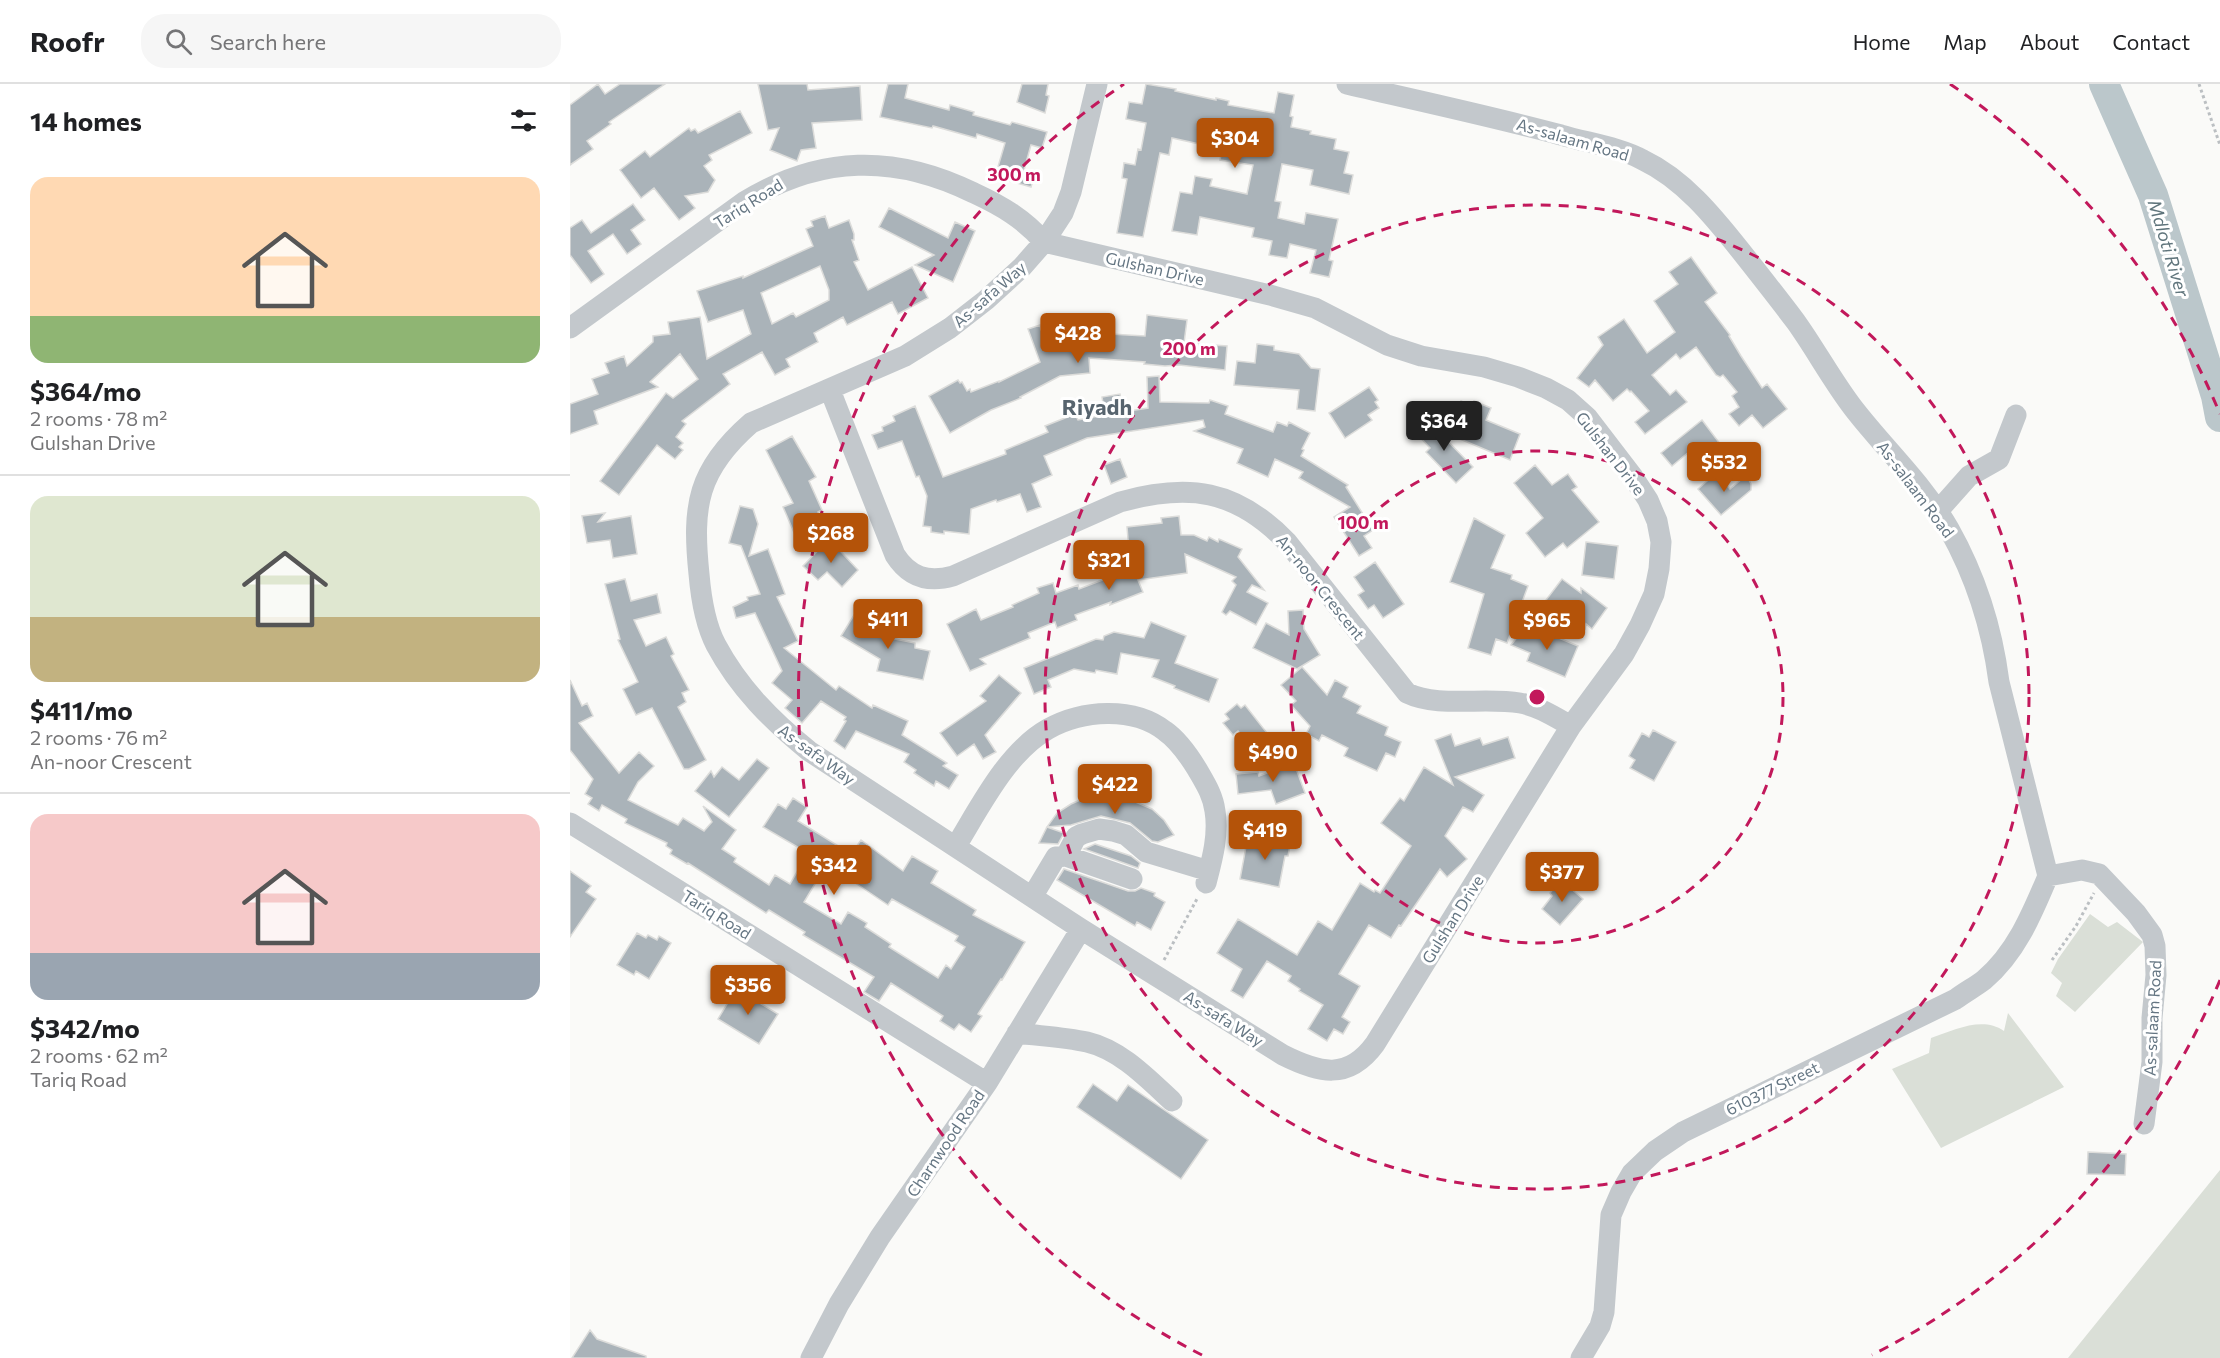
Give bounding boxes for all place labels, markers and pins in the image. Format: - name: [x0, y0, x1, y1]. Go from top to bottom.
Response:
- pin: $304: [1199, 118, 1271, 169]
- pin: $428: [1042, 313, 1114, 364]
- pin: $364: [1408, 401, 1480, 452]
- pin: $532: [1688, 442, 1760, 493]
- pin: $268: [795, 513, 867, 564]
- pin: $321: [1073, 540, 1145, 591]
- pin: $411: [852, 599, 924, 650]
- pin: $965: [1511, 600, 1583, 651]
- centre of rings: [1527, 687, 1547, 707]
- pin: $490: [1237, 732, 1309, 783]
- pin: $422: [1079, 764, 1151, 815]
- pin: $419: [1229, 810, 1301, 861]
- pin: $342: [798, 845, 870, 896]
- pin: $377: [1526, 852, 1598, 903]
- pin: $356: [712, 965, 784, 1016]

